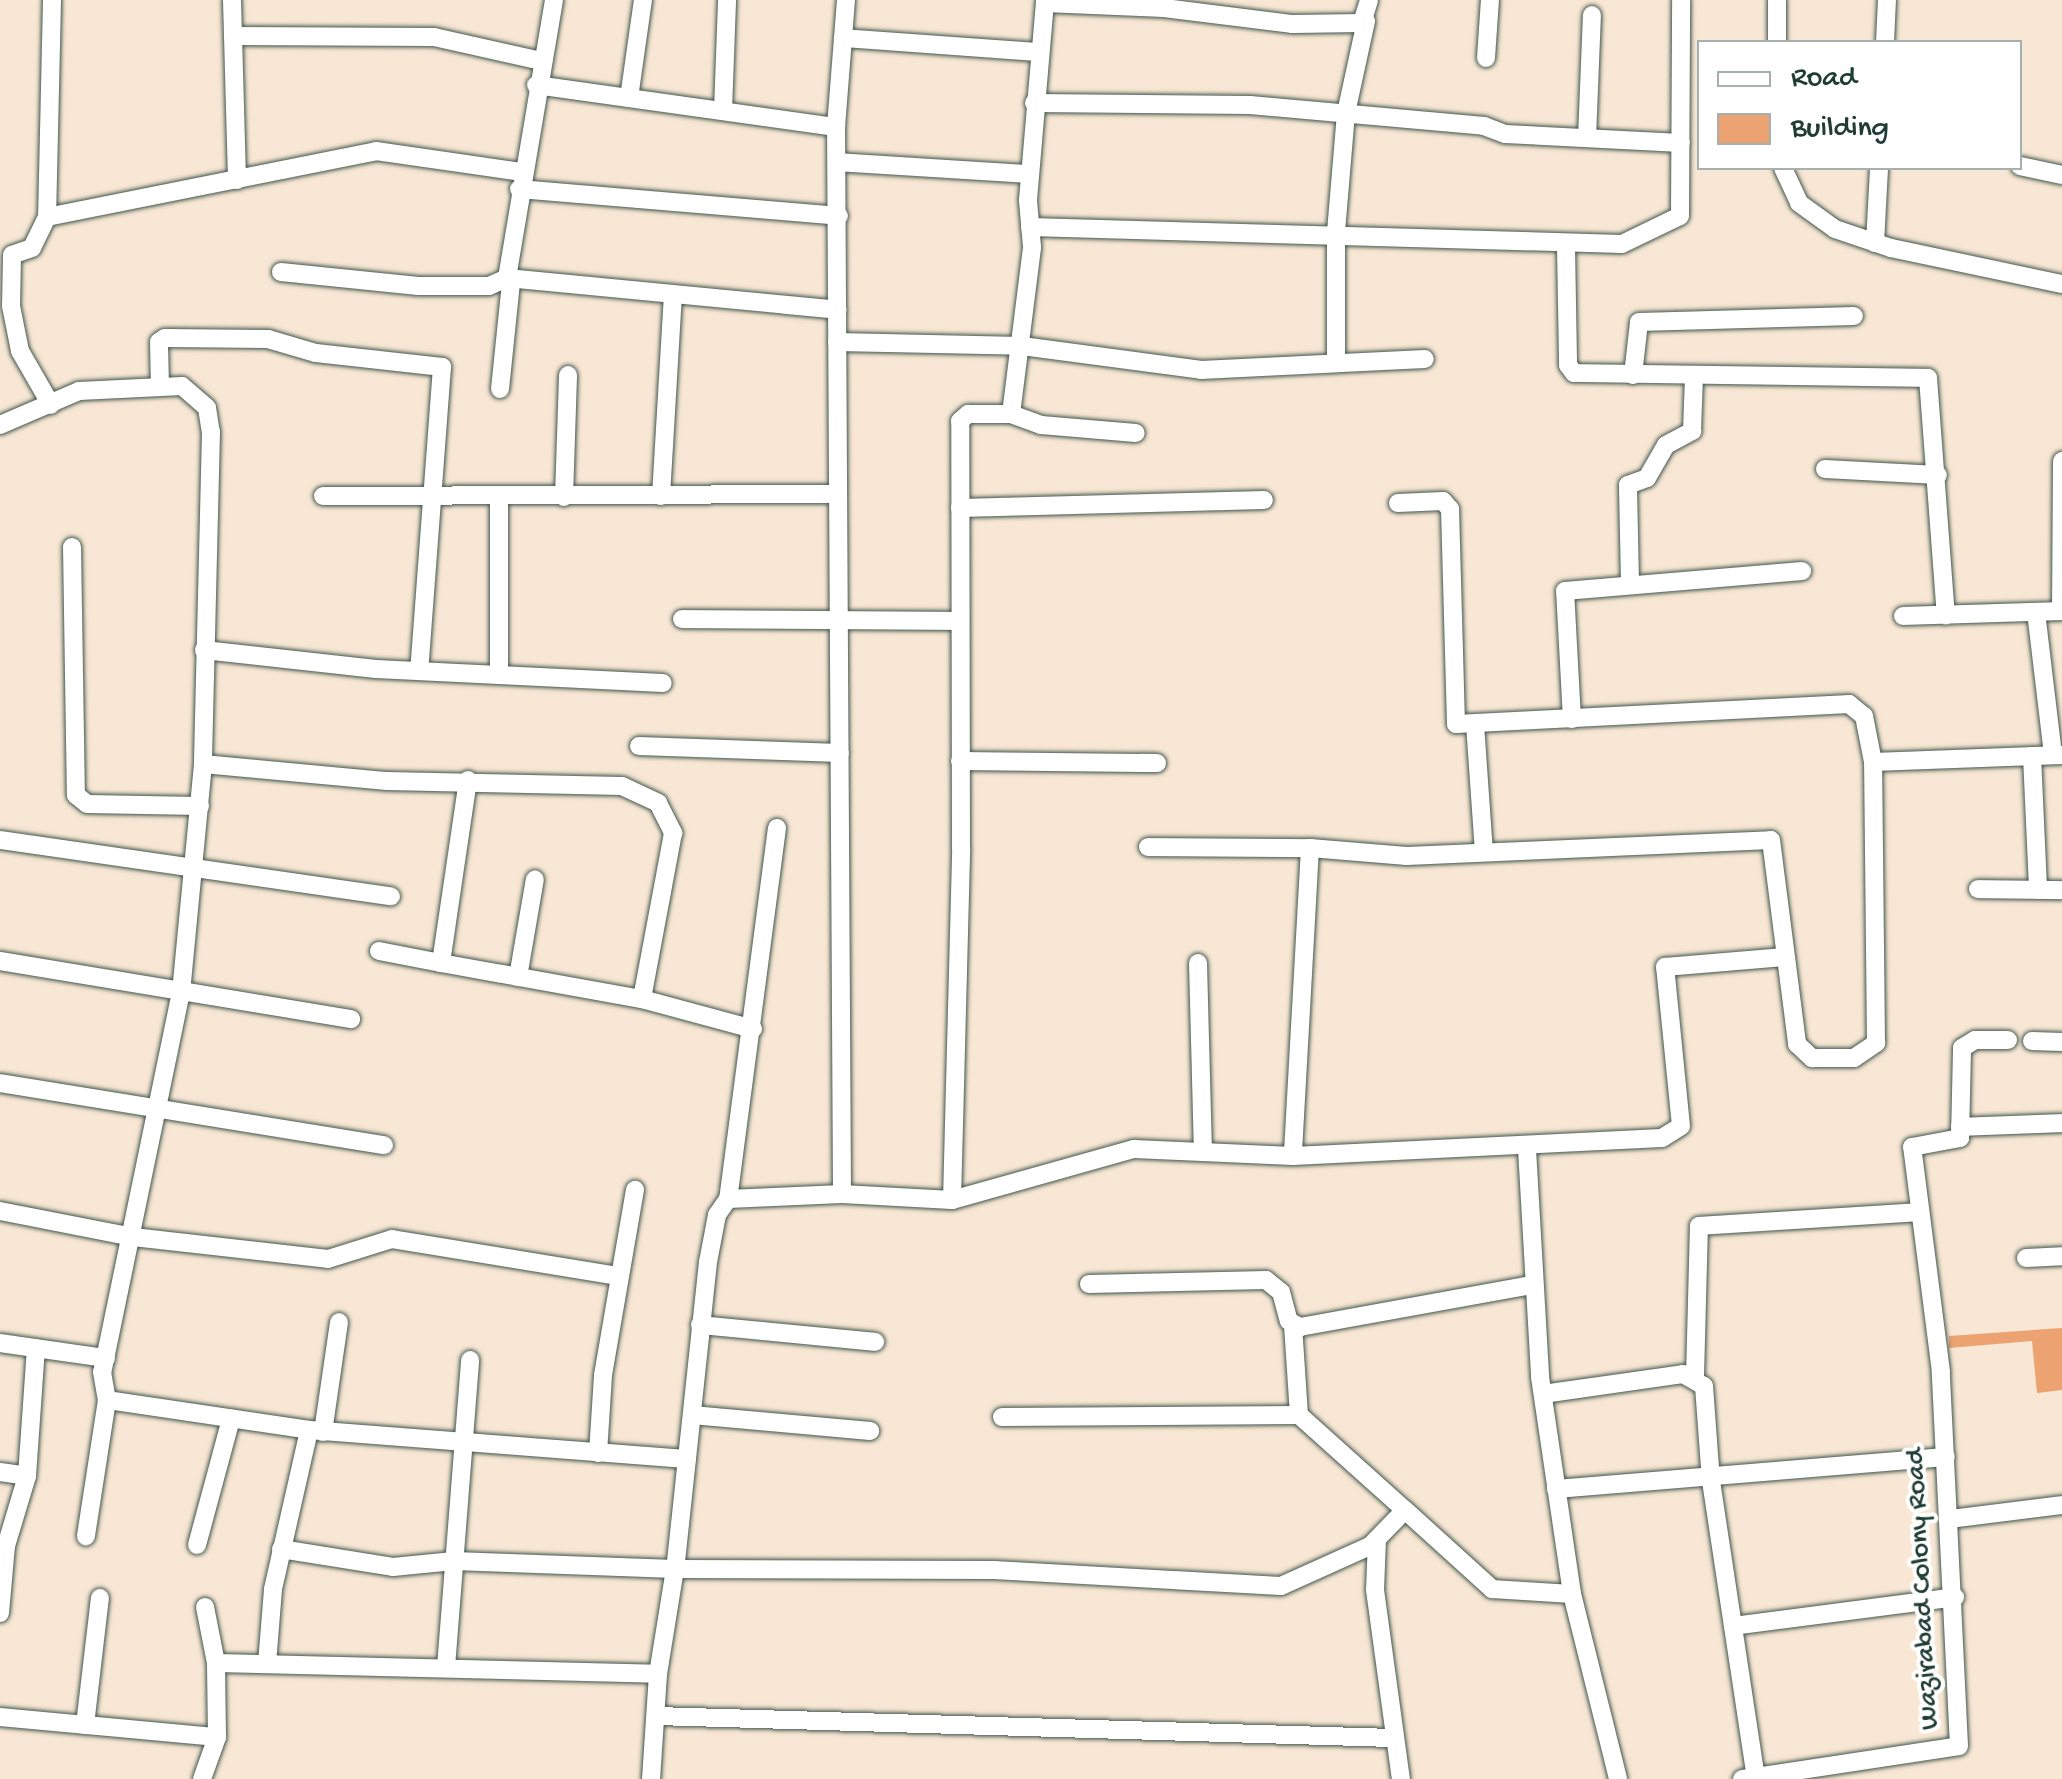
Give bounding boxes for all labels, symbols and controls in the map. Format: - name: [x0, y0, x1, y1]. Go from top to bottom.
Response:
- legend: [1697, 40, 2022, 170]
- text: Road: [1791, 62, 1857, 97]
- text: Building: [1791, 112, 1889, 147]
- street label: Wazirabad Colony Road: [1900, 1447, 1948, 1731]

